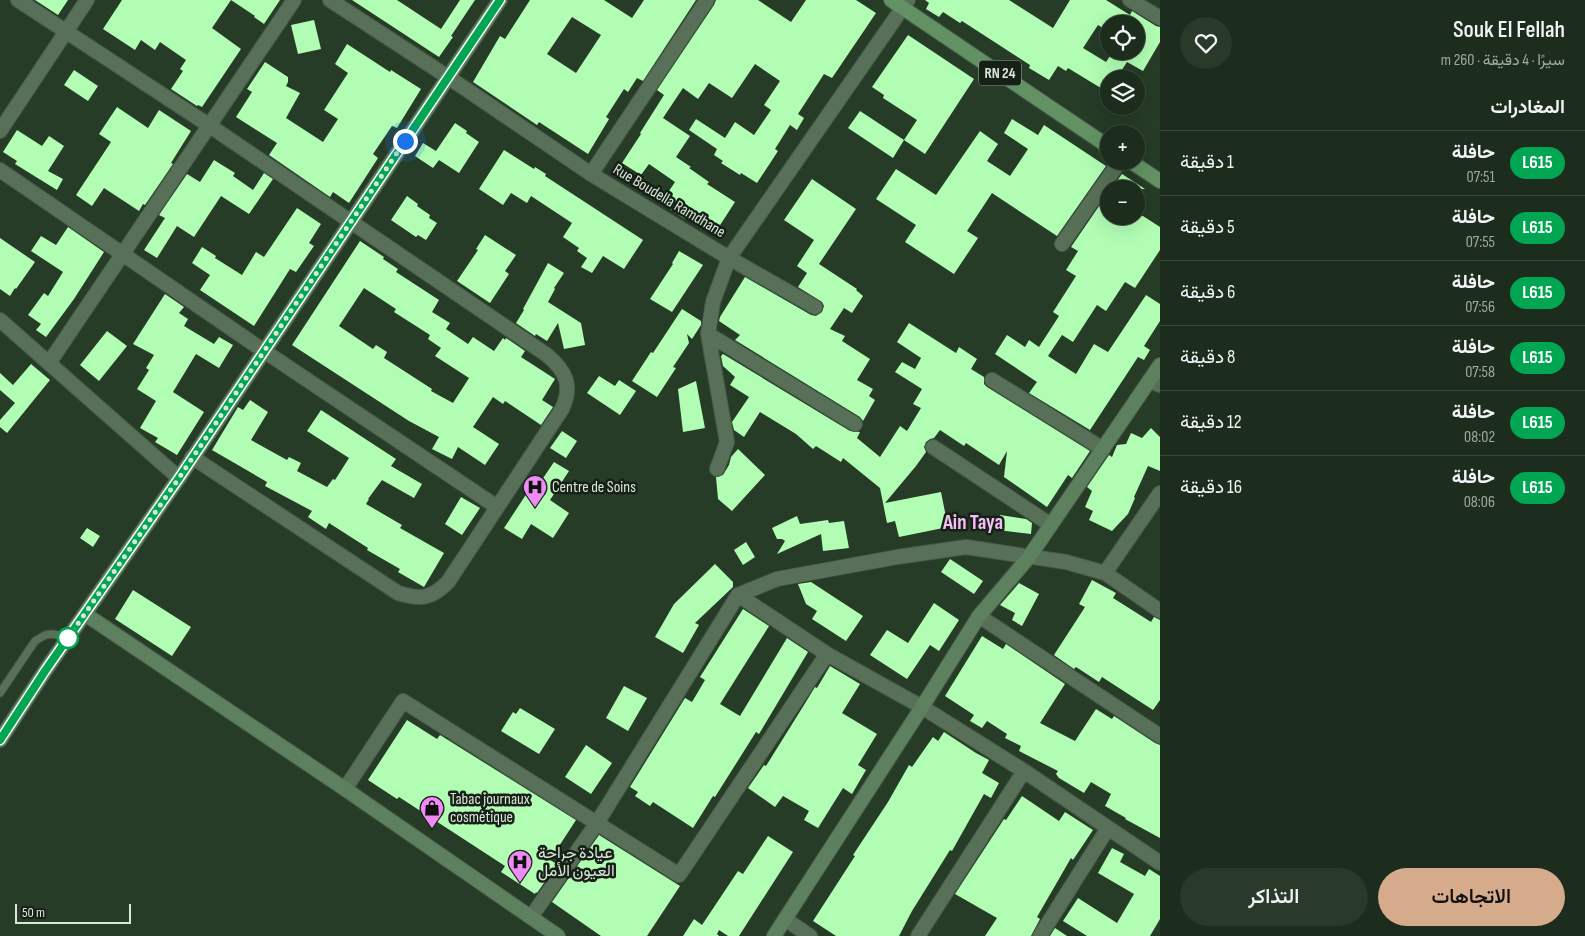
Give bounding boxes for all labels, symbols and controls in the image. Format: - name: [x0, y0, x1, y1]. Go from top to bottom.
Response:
- map controls: [1100, 15, 1145, 225]
- button: locate: [1100, 15, 1145, 60]
- text: Souk El Fellah: [1453, 15, 1565, 44]
- button: heart: [1180, 17, 1232, 69]
- text: سيرًا · 4 دقيقة · 260 m: [1441, 51, 1565, 70]
- road number: RN 24: [979, 60, 1021, 86]
- button: layers: [1100, 70, 1145, 115]
- text: المغادرات: [1490, 96, 1565, 119]
- button: +: [1100, 125, 1145, 170]
- your location: [393, 129, 418, 154]
- text: حافلة: [1452, 141, 1495, 164]
- text: 1 دقيقة: [1180, 151, 1234, 174]
- text: L615: [1522, 152, 1553, 173]
- street label: Rue Boudella Ramdhane: [609, 160, 729, 242]
- text: 07:51: [1467, 168, 1495, 187]
- button: −: [1100, 180, 1145, 225]
- text: حافلة: [1452, 206, 1495, 229]
- text: 5 دقيقة: [1180, 216, 1235, 239]
- text: L615: [1522, 217, 1553, 238]
- text: 07:55: [1466, 233, 1495, 252]
- text: حافلة: [1452, 271, 1495, 294]
- text: 6 دقيقة: [1180, 281, 1235, 304]
- text: L615: [1522, 282, 1553, 303]
- text: 07:56: [1465, 298, 1495, 317]
- text: حافلة: [1452, 336, 1495, 359]
- text: 8 دقيقة: [1180, 346, 1235, 369]
- text: L615: [1522, 347, 1553, 368]
- text: 07:58: [1465, 363, 1495, 382]
- text: حافلة: [1452, 401, 1495, 424]
- text: 12 دقيقة: [1180, 411, 1242, 434]
- text: L615: [1522, 412, 1553, 433]
- text: 08:02: [1464, 428, 1495, 447]
- text: حافلة: [1452, 466, 1495, 489]
- hospital icon: Centre de Soins: [522, 474, 548, 508]
- text: 16 دقيقة: [1180, 476, 1242, 499]
- text: L615: [1522, 477, 1553, 498]
- place label: Centre de Soins: [552, 478, 636, 497]
- text: 08:06: [1464, 493, 1495, 512]
- district label: Ain Taya: [942, 510, 1003, 535]
- unlabelled marker: [57, 627, 79, 649]
- place label: Tabac journaux cosmétique: [450, 790, 530, 827]
- shop icon: Tabac journaux cosmétique: [419, 795, 445, 829]
- place label: عيادة جراحة العيون الأمل: [538, 844, 615, 881]
- hospital icon: عيادة جراحة العيون الأمل: [507, 849, 533, 883]
- button: التذاكر: [1180, 868, 1368, 926]
- button: الاتجاهات: [1378, 868, 1565, 926]
- scale bar: [15, 901, 131, 924]
- text: 50 m: [22, 904, 45, 921]

